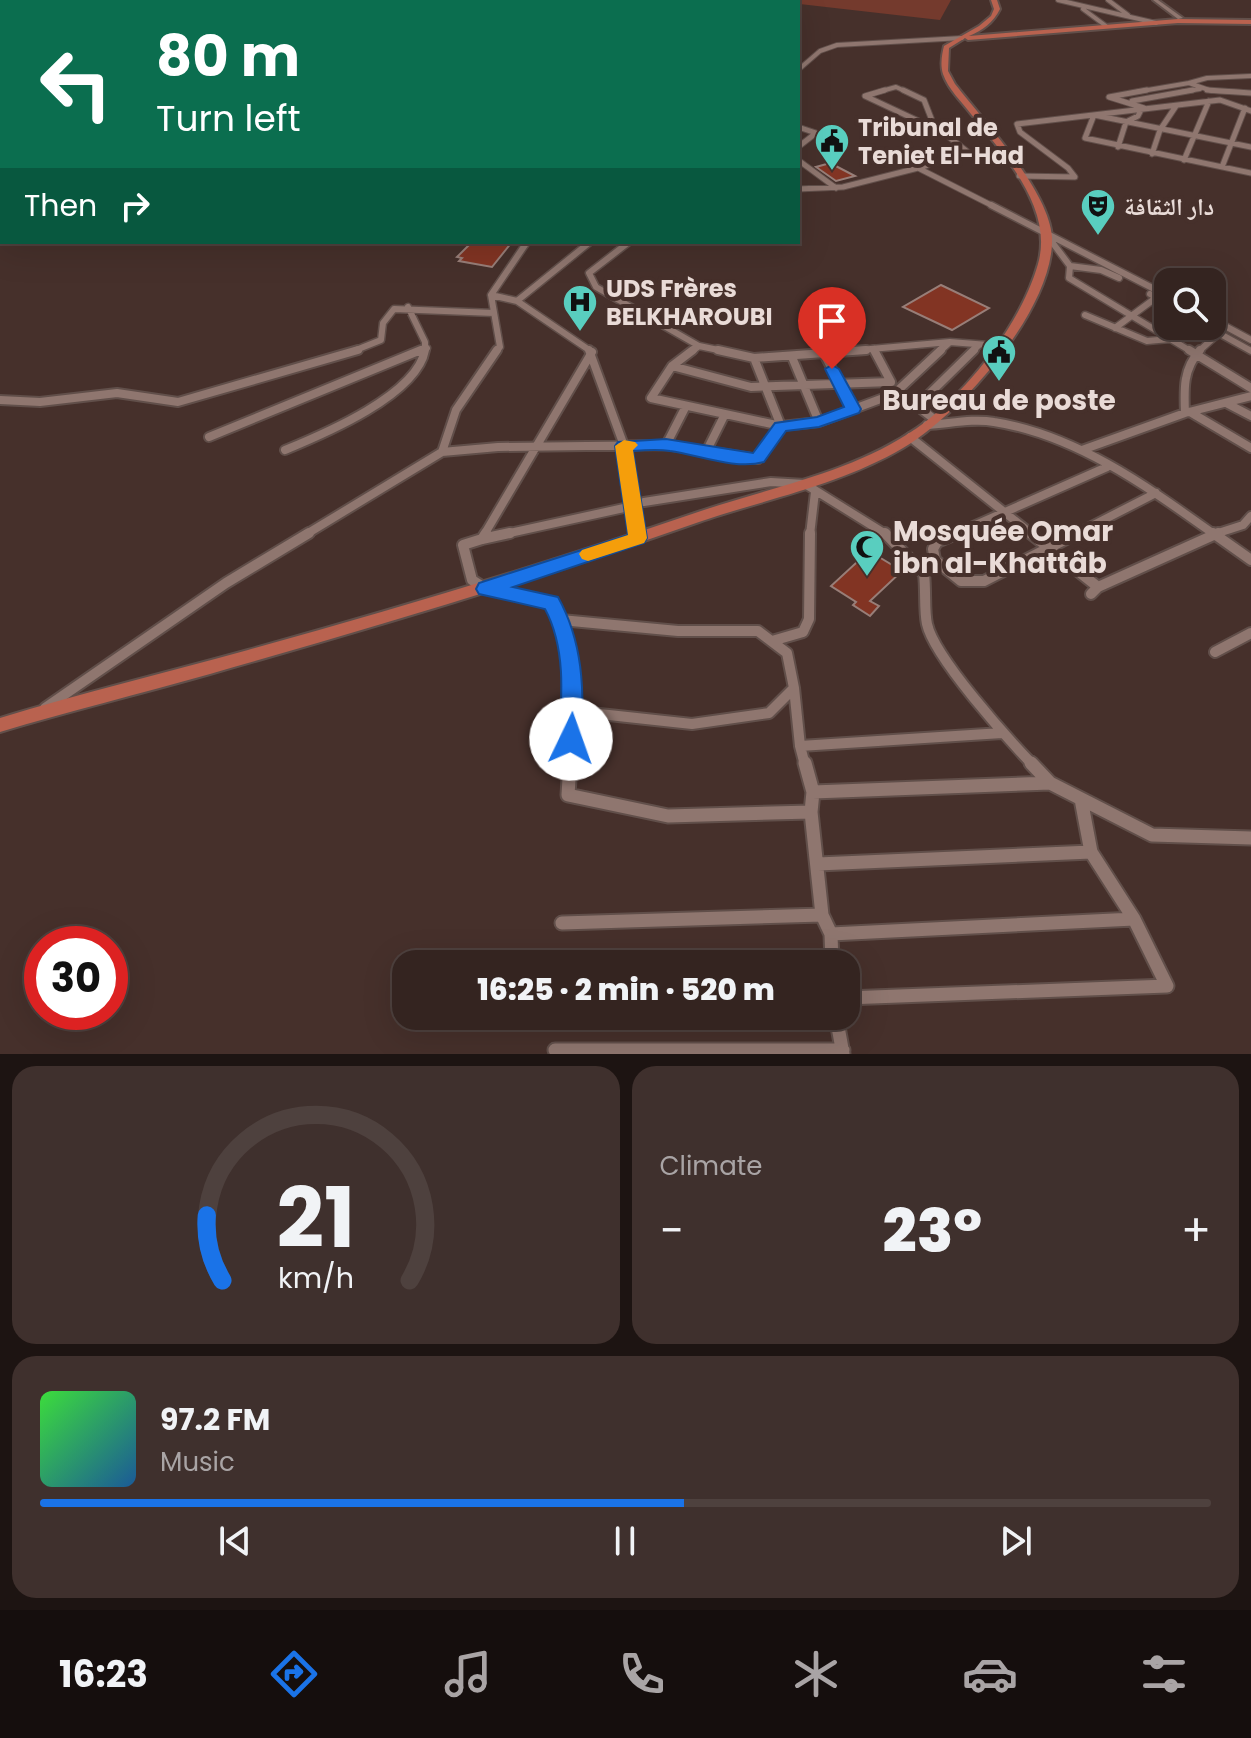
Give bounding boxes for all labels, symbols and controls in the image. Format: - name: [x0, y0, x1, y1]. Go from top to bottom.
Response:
- text: 80 m: [156, 17, 300, 96]
- icon: left: [24, 32, 128, 136]
- text: Turn left: [156, 93, 301, 144]
- place label: Tribunal de Teniet El-Had: [858, 111, 1024, 172]
- public building icon: Tribunal de Teniet El-Had: [813, 122, 851, 172]
- text: Then: [24, 184, 97, 227]
- icon: right: [113, 184, 157, 228]
- theatre icon: دار الثقافة: [1079, 187, 1117, 237]
- place label: دار الثقافة: [1124, 190, 1214, 223]
- map controls: [1154, 268, 1226, 340]
- button: search: [1154, 268, 1226, 340]
- place label: UDS Frères BELKHAROUBI: [606, 272, 773, 333]
- hospital icon: UDS Frères BELKHAROUBI: [561, 283, 599, 333]
- pin: [798, 287, 866, 369]
- icon: arrive: [810, 299, 854, 343]
- public building icon: Bureau de poste: [980, 333, 1018, 383]
- place label: Bureau de poste: [882, 381, 1116, 420]
- place label: Mosquée Omar ibn al-Khattâb: [893, 512, 1113, 583]
- mosque icon: Mosquée Omar ibn al-Khattâb: [848, 528, 886, 578]
- position arrow: [529, 697, 613, 781]
- speed limit sign: 30: [24, 926, 128, 1030]
- text: 16:25 · 2 min · 520 m: [477, 968, 775, 1011]
- text: Climate: [660, 1148, 762, 1184]
- text: 21: [276, 1160, 355, 1276]
- text: 23°: [883, 1189, 982, 1273]
- text: −: [660, 1200, 684, 1261]
- text: +: [1181, 1200, 1211, 1261]
- text: km/h: [278, 1258, 354, 1298]
- text: 97.2 FM: [160, 1398, 270, 1441]
- text: Music: [160, 1444, 235, 1480]
- icon: previous: [213, 1519, 257, 1563]
- icon: pause: [603, 1519, 647, 1563]
- icon: next: [994, 1519, 1038, 1563]
- icon: directions: [266, 1646, 322, 1702]
- icon: music: [440, 1646, 496, 1702]
- icon: phone: [614, 1646, 670, 1702]
- icon: climate: [788, 1646, 844, 1702]
- icon: car: [962, 1646, 1018, 1702]
- icon: filters: [1136, 1646, 1192, 1702]
- text: 16:23: [59, 1649, 148, 1700]

